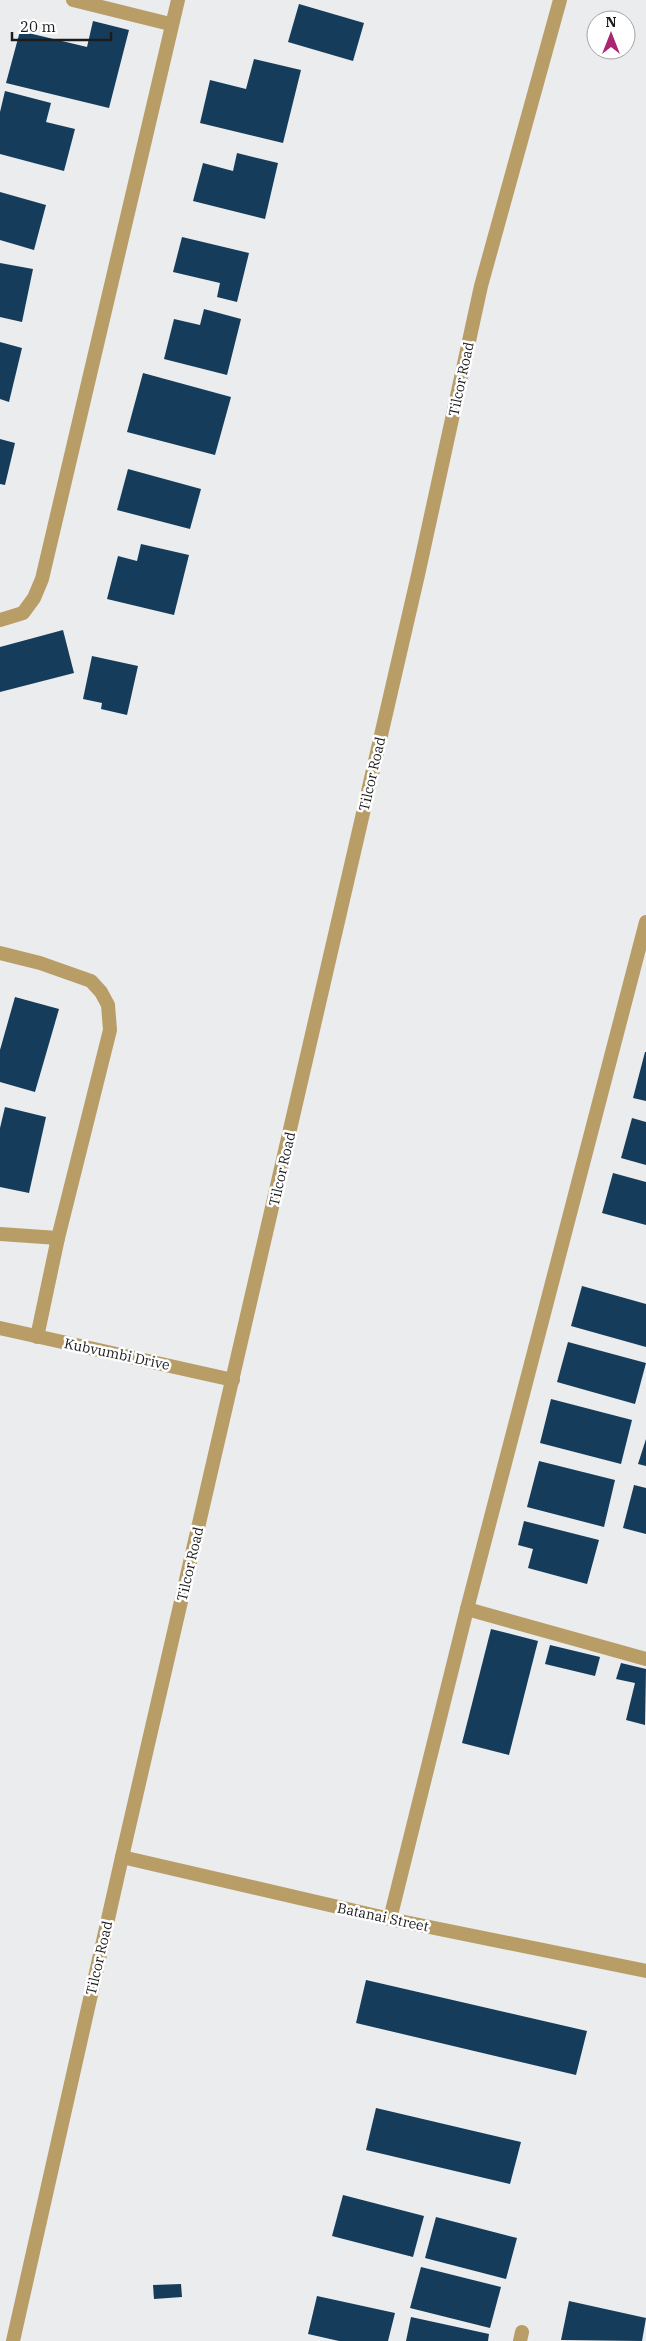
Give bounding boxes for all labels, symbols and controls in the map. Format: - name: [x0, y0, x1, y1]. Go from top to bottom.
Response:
- scale bar: [12, 10, 111, 42]
- north arrow: [586, 10, 636, 60]
- text: N: [605, 13, 617, 31]
- text: 20 m: [20, 17, 56, 36]
- street label: Tilcor Road: [444, 340, 478, 418]
- street label: Tilcor Road: [355, 735, 389, 813]
- street label: Tilcor Road: [265, 1130, 299, 1208]
- street label: Kubvumbi Drive: [63, 1334, 171, 1374]
- street label: Tilcor Road: [173, 1525, 207, 1603]
- street label: Batanai Street: [336, 1899, 430, 1935]
- street label: Tilcor Road: [82, 1919, 116, 1997]

